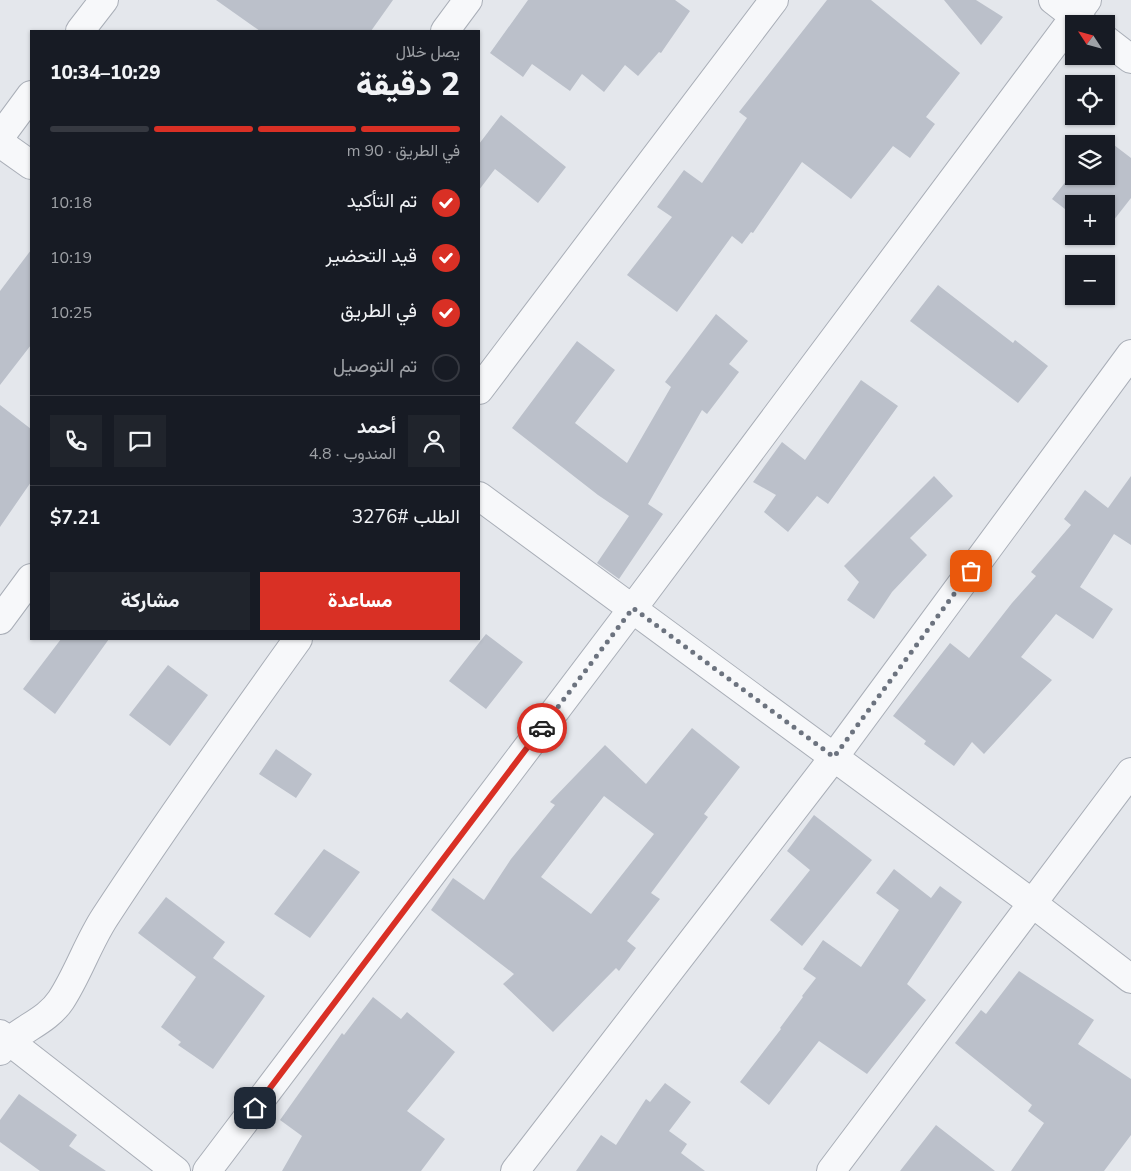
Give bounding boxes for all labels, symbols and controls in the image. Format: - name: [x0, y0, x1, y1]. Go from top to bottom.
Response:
- north arrow: [1065, 15, 1115, 65]
- map controls: [1065, 15, 1115, 305]
- text: يصل خلال: [396, 41, 460, 63]
- text: 10:29–10:34: [50, 60, 161, 86]
- text: 2 دقيقة: [356, 63, 460, 106]
- button: locate: [1065, 75, 1115, 125]
- button: layers: [1065, 135, 1115, 185]
- text: في الطريق · 90 m: [347, 140, 460, 162]
- text: تم التأكيد: [347, 188, 417, 214]
- icon: check: [432, 189, 460, 217]
- text: 10:18: [50, 192, 92, 214]
- button: +: [1065, 195, 1115, 245]
- text: قيد التحضير: [326, 243, 417, 269]
- icon: check: [432, 244, 460, 272]
- text: 10:19: [50, 247, 92, 269]
- button: −: [1065, 255, 1115, 305]
- text: في الطريق: [340, 298, 417, 324]
- icon: check: [432, 299, 460, 327]
- text: 10:25: [50, 302, 92, 324]
- text: تم التوصيل: [333, 353, 417, 379]
- text: أحمد: [357, 414, 396, 440]
- button: phone: [50, 415, 102, 467]
- button: chat: [114, 415, 166, 467]
- button: person: [408, 415, 460, 467]
- text: المندوب · 4.8: [309, 443, 396, 465]
- text: الطلب #3276: [352, 504, 460, 530]
- text: $7.21: [50, 505, 100, 531]
- pin: [950, 550, 992, 592]
- icon: bag: [957, 557, 985, 585]
- button: مشاركة: [50, 572, 250, 630]
- button: مساعدة: [260, 572, 460, 630]
- courier: [517, 703, 567, 753]
- icon: car: [528, 714, 556, 742]
- pin: [234, 1087, 276, 1129]
- icon: home: [241, 1094, 269, 1122]

